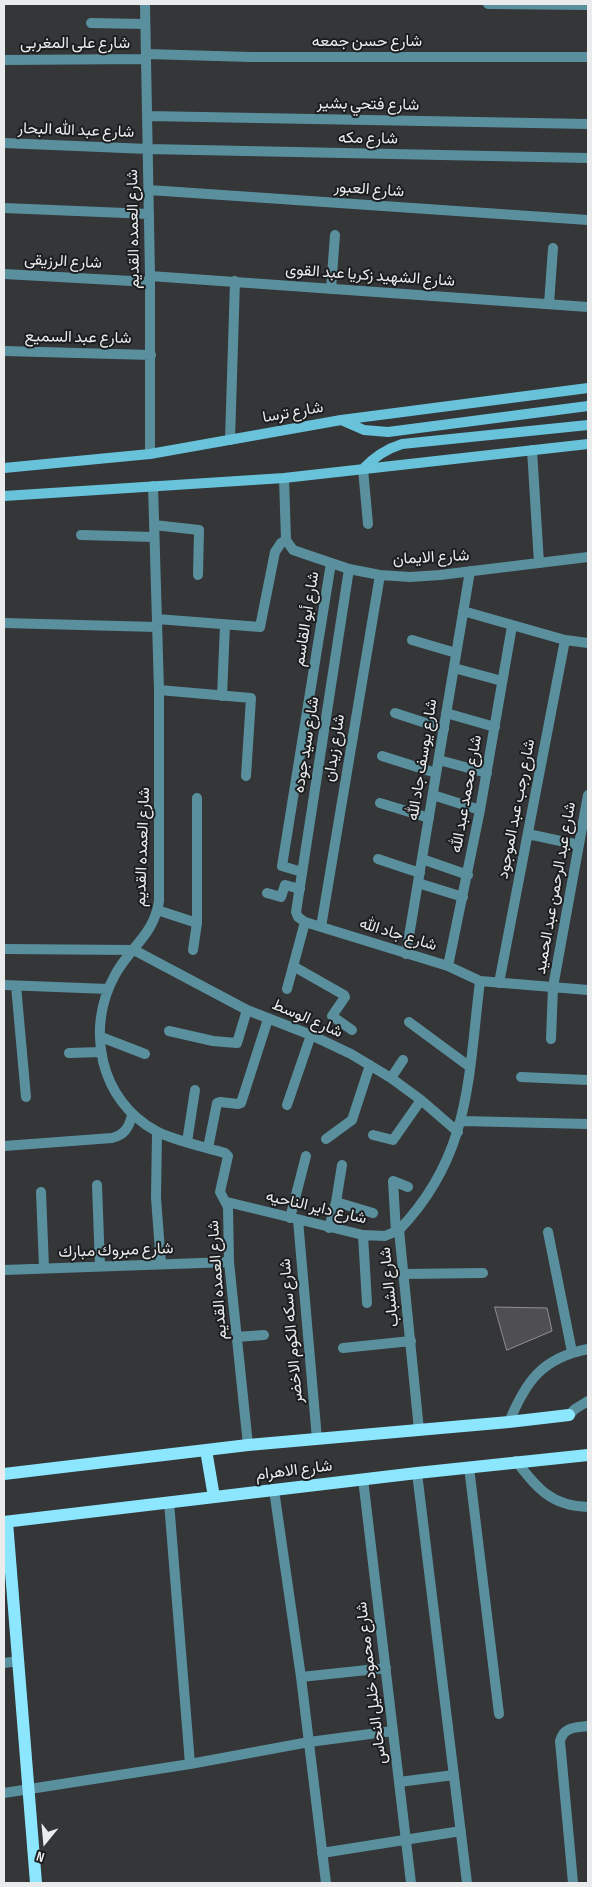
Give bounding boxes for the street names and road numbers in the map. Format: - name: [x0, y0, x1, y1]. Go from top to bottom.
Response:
- street label: شارع حسن جمعه: [312, 32, 422, 52]
- street label: شارع على المغربى: [20, 34, 130, 54]
- street label: شارع فتحي بشير: [317, 95, 419, 115]
- street label: شارع عبد الله البحار: [17, 119, 135, 143]
- street label: شارع مكه: [338, 129, 398, 149]
- street label: شارع العمده القديم: [123, 169, 145, 289]
- street label: شارع العبور: [333, 178, 405, 202]
- street label: شارع الرزيقى: [24, 250, 102, 274]
- street label: شارع الشهيد زكريا عبد القوى: [285, 260, 455, 292]
- street label: شارع عبد السميع: [24, 327, 132, 349]
- street label: شارع ترسا: [261, 398, 325, 428]
- street label: شارع الايمان: [392, 546, 470, 570]
- street label: شارع أبو القاسم: [290, 570, 324, 668]
- street label: شارع سيد جوده: [290, 696, 324, 794]
- street label: شارع يوسف جاد الله: [404, 698, 442, 822]
- street label: شارع زيدان: [320, 713, 350, 783]
- street label: شارع محمد عبد الله: [447, 734, 487, 854]
- street label: شارع رجب عبد الموجود: [494, 737, 540, 881]
- street label: شارع العمده القديم: [131, 787, 155, 907]
- street label: شارع عبد الرحمن عبد الحميد: [531, 800, 581, 976]
- street label: شارع جاد الله: [357, 914, 439, 956]
- street label: شارع الوسط: [269, 996, 345, 1042]
- street label: شارع داير الناحيه: [264, 1187, 368, 1229]
- street label: شارع العمده القديم: [204, 1220, 232, 1340]
- street label: شارع مبروك مبارك: [58, 1239, 174, 1263]
- street label: شارع الشباب: [376, 1246, 404, 1328]
- street label: شارع سكه الكوم الاخضر: [276, 1258, 308, 1404]
- street label: شارع الاهرام: [255, 1457, 333, 1485]
- street label: شارع محمود خليل النحاس: [352, 1601, 392, 1765]

